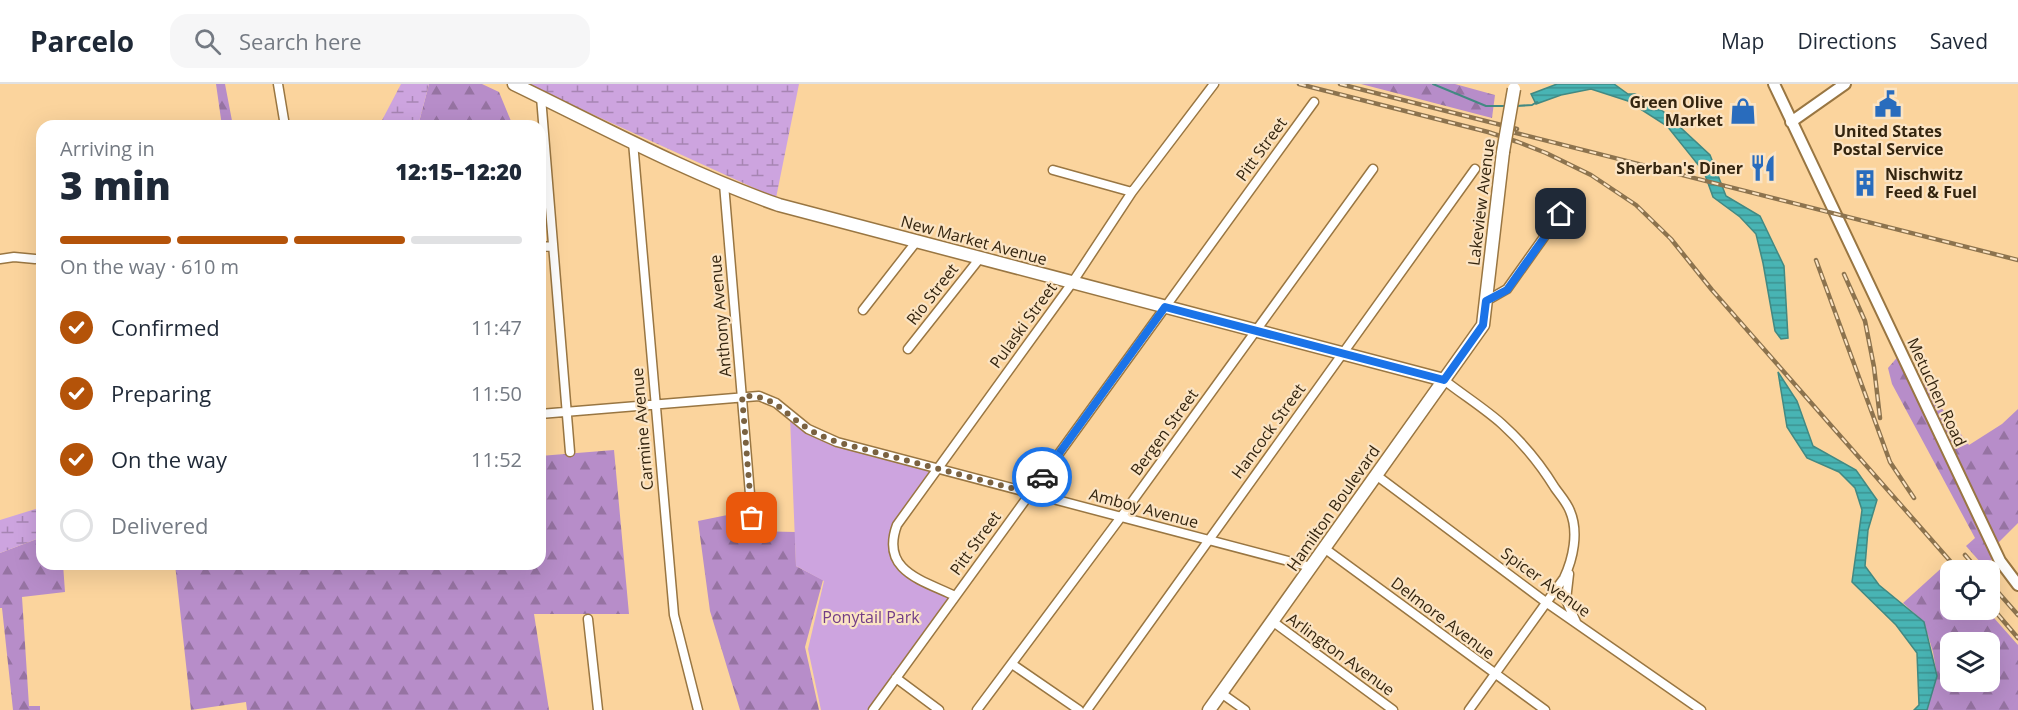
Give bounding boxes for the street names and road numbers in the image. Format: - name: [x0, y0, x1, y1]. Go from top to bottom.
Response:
- street label: Pitt Street: [1230, 112, 1292, 185]
- street label: Lakeview Avenue: [1462, 137, 1500, 267]
- street label: New Market Avenue: [899, 210, 1049, 270]
- street label: Anthony Avenue: [704, 254, 736, 378]
- street label: Rio Street: [901, 258, 963, 329]
- street label: Pulaski Street: [984, 277, 1062, 372]
- street label: Metuchen Road: [1902, 334, 1972, 450]
- street label: Carmine Avenue: [626, 367, 658, 491]
- street label: Hancock Street: [1226, 379, 1310, 483]
- street label: Bergen Street: [1125, 384, 1203, 480]
- street label: Hamilton Boulevard: [1281, 441, 1385, 575]
- street label: Amboy Avenue: [1087, 483, 1201, 533]
- street label: Pitt Street: [944, 506, 1006, 579]
- street label: Spicer Avenue: [1497, 542, 1595, 622]
- street label: Delmore Avenue: [1387, 572, 1499, 664]
- street label: Arlington Avenue: [1283, 607, 1399, 701]

